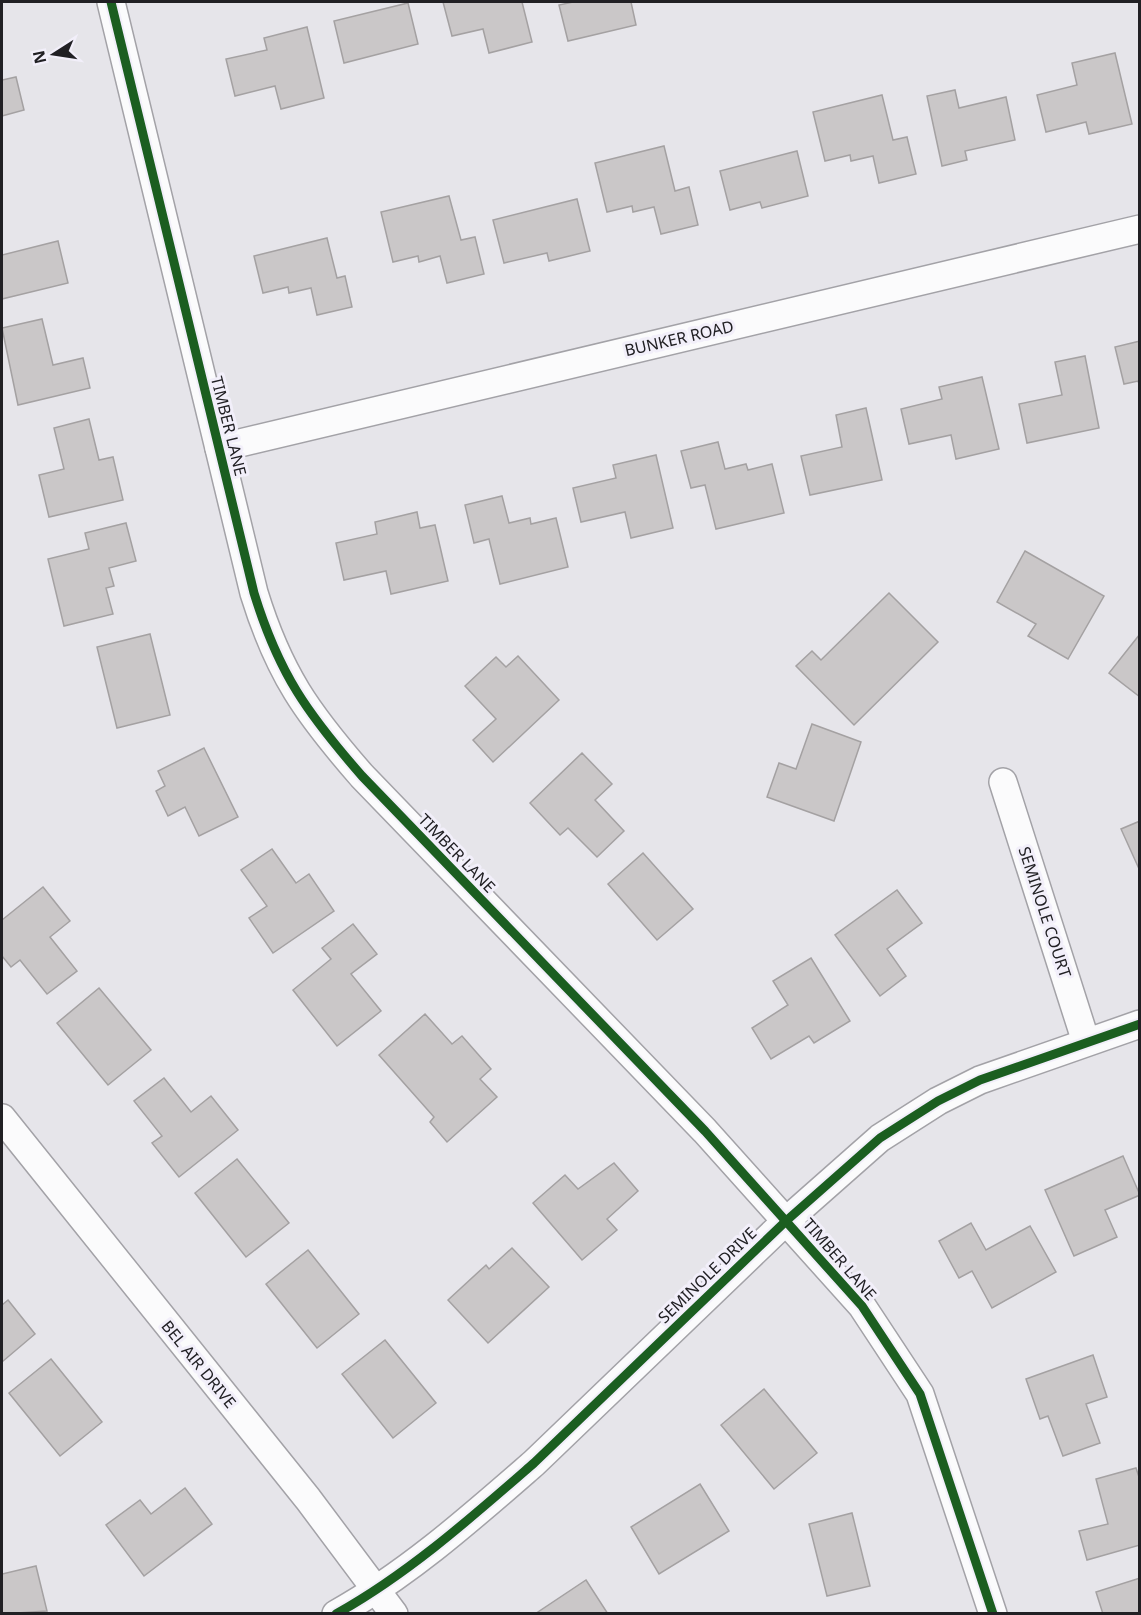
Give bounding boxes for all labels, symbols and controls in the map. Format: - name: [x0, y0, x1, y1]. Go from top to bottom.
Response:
- north arrow: [24, 24, 84, 84]
- text: N: [27, 48, 51, 66]
- street label: BUNKER ROAD: [622, 315, 736, 361]
- street label: TIMBER LANE: [206, 374, 252, 478]
- street label: TIMBER LANE: [414, 809, 500, 897]
- street label: SEMINOLE COURT: [1013, 844, 1077, 980]
- street label: TIMBER LANE: [798, 1213, 882, 1305]
- street label: SEMINOLE DRIVE: [653, 1222, 761, 1328]
- street label: BEL AIR DRIVE: [157, 1315, 241, 1413]

